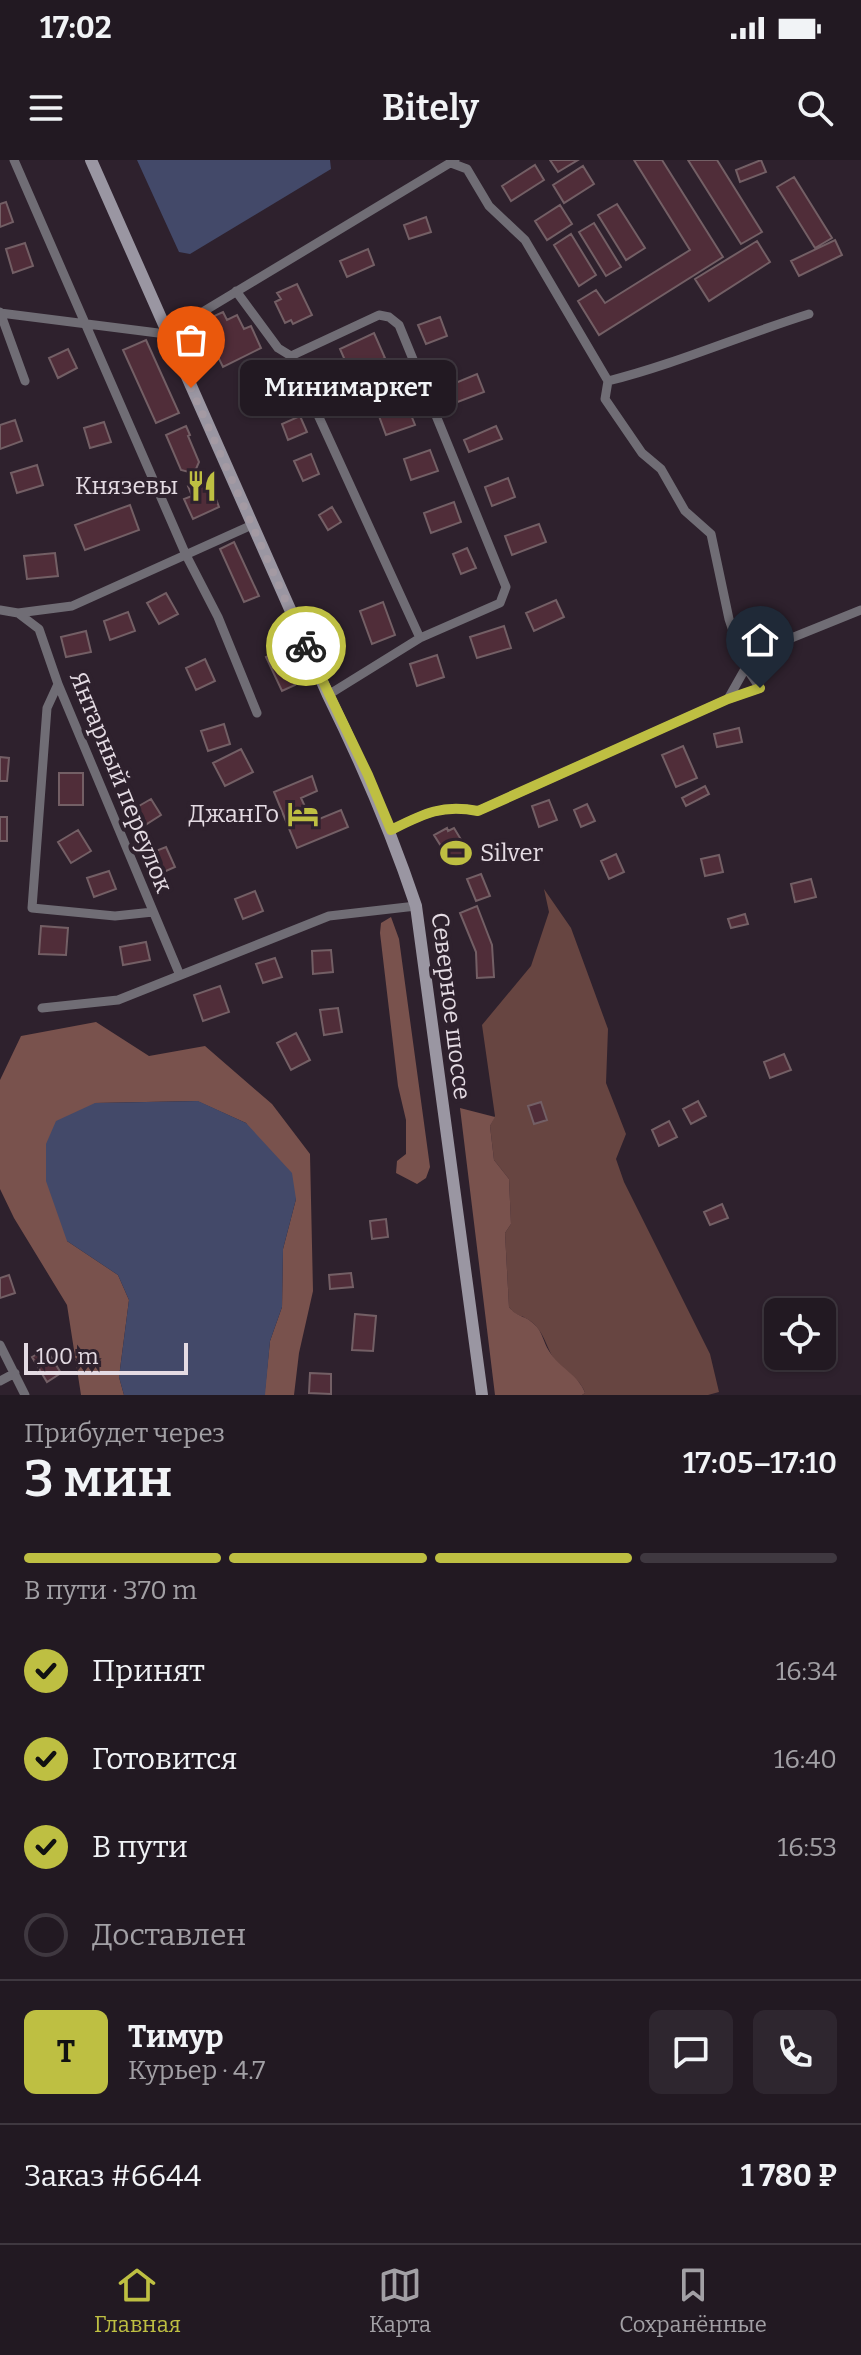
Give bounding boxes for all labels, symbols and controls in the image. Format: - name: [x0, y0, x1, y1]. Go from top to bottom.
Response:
- text: 17:02: [40, 10, 112, 46]
- icon: menu: [24, 86, 68, 130]
- text: Bitely: [382, 86, 479, 130]
- icon: search: [793, 86, 837, 130]
- pin: [157, 306, 225, 388]
- icon: bag: [169, 318, 213, 362]
- callout: Минимаркет: [239, 360, 455, 416]
- text: Минимаркет: [264, 372, 432, 403]
- restaurant icon: Князевы: [185, 469, 219, 503]
- place label: Князевы: [75, 472, 178, 500]
- courier: [266, 606, 346, 686]
- pin: [726, 606, 794, 688]
- icon: home: [738, 618, 782, 662]
- icon: bike: [284, 624, 328, 668]
- street label: Янтарный переулок: [64, 667, 178, 897]
- hotel icon: ДжанГо: [286, 797, 320, 831]
- place label: ДжанГо: [188, 800, 279, 828]
- sports icon: Silver: [439, 836, 473, 870]
- place label: Silver: [480, 839, 544, 867]
- street label: Северное шоссе: [426, 911, 476, 1101]
- map controls: [764, 1298, 836, 1370]
- button: locate: [764, 1298, 836, 1370]
- scale bar: [24, 1339, 188, 1375]
- text: 100 m: [36, 1343, 99, 1370]
- text: Прибудет через: [24, 1418, 225, 1449]
- text: 17:05–17:10: [683, 1445, 837, 1481]
- text: 3 мин: [24, 1447, 172, 1510]
- text: В пути · 370 m: [24, 1575, 197, 1606]
- icon: check: [24, 1649, 68, 1693]
- text: Принят: [92, 1653, 205, 1689]
- text: 16:34: [776, 1656, 837, 1687]
- icon: check: [24, 1737, 68, 1781]
- text: Готовится: [92, 1741, 237, 1777]
- text: 16:40: [774, 1744, 837, 1775]
- icon: check: [24, 1825, 68, 1869]
- text: В пути: [92, 1829, 188, 1865]
- text: 16:53: [778, 1832, 837, 1863]
- text: Доставлен: [92, 1917, 246, 1953]
- button: chat: [649, 2010, 733, 2094]
- button: phone: [753, 2010, 837, 2094]
- text: Тимур: [128, 2019, 223, 2055]
- text: Т: [57, 2034, 75, 2070]
- text: Курьер · 4.7: [128, 2055, 265, 2086]
- text: Заказ #6644: [24, 2158, 201, 2194]
- text: 1 780 ₽: [741, 2158, 837, 2194]
- tab: Главная: [94, 2263, 181, 2338]
- tab: Карта: [369, 2263, 431, 2338]
- tab: Сохранённые: [619, 2263, 767, 2338]

